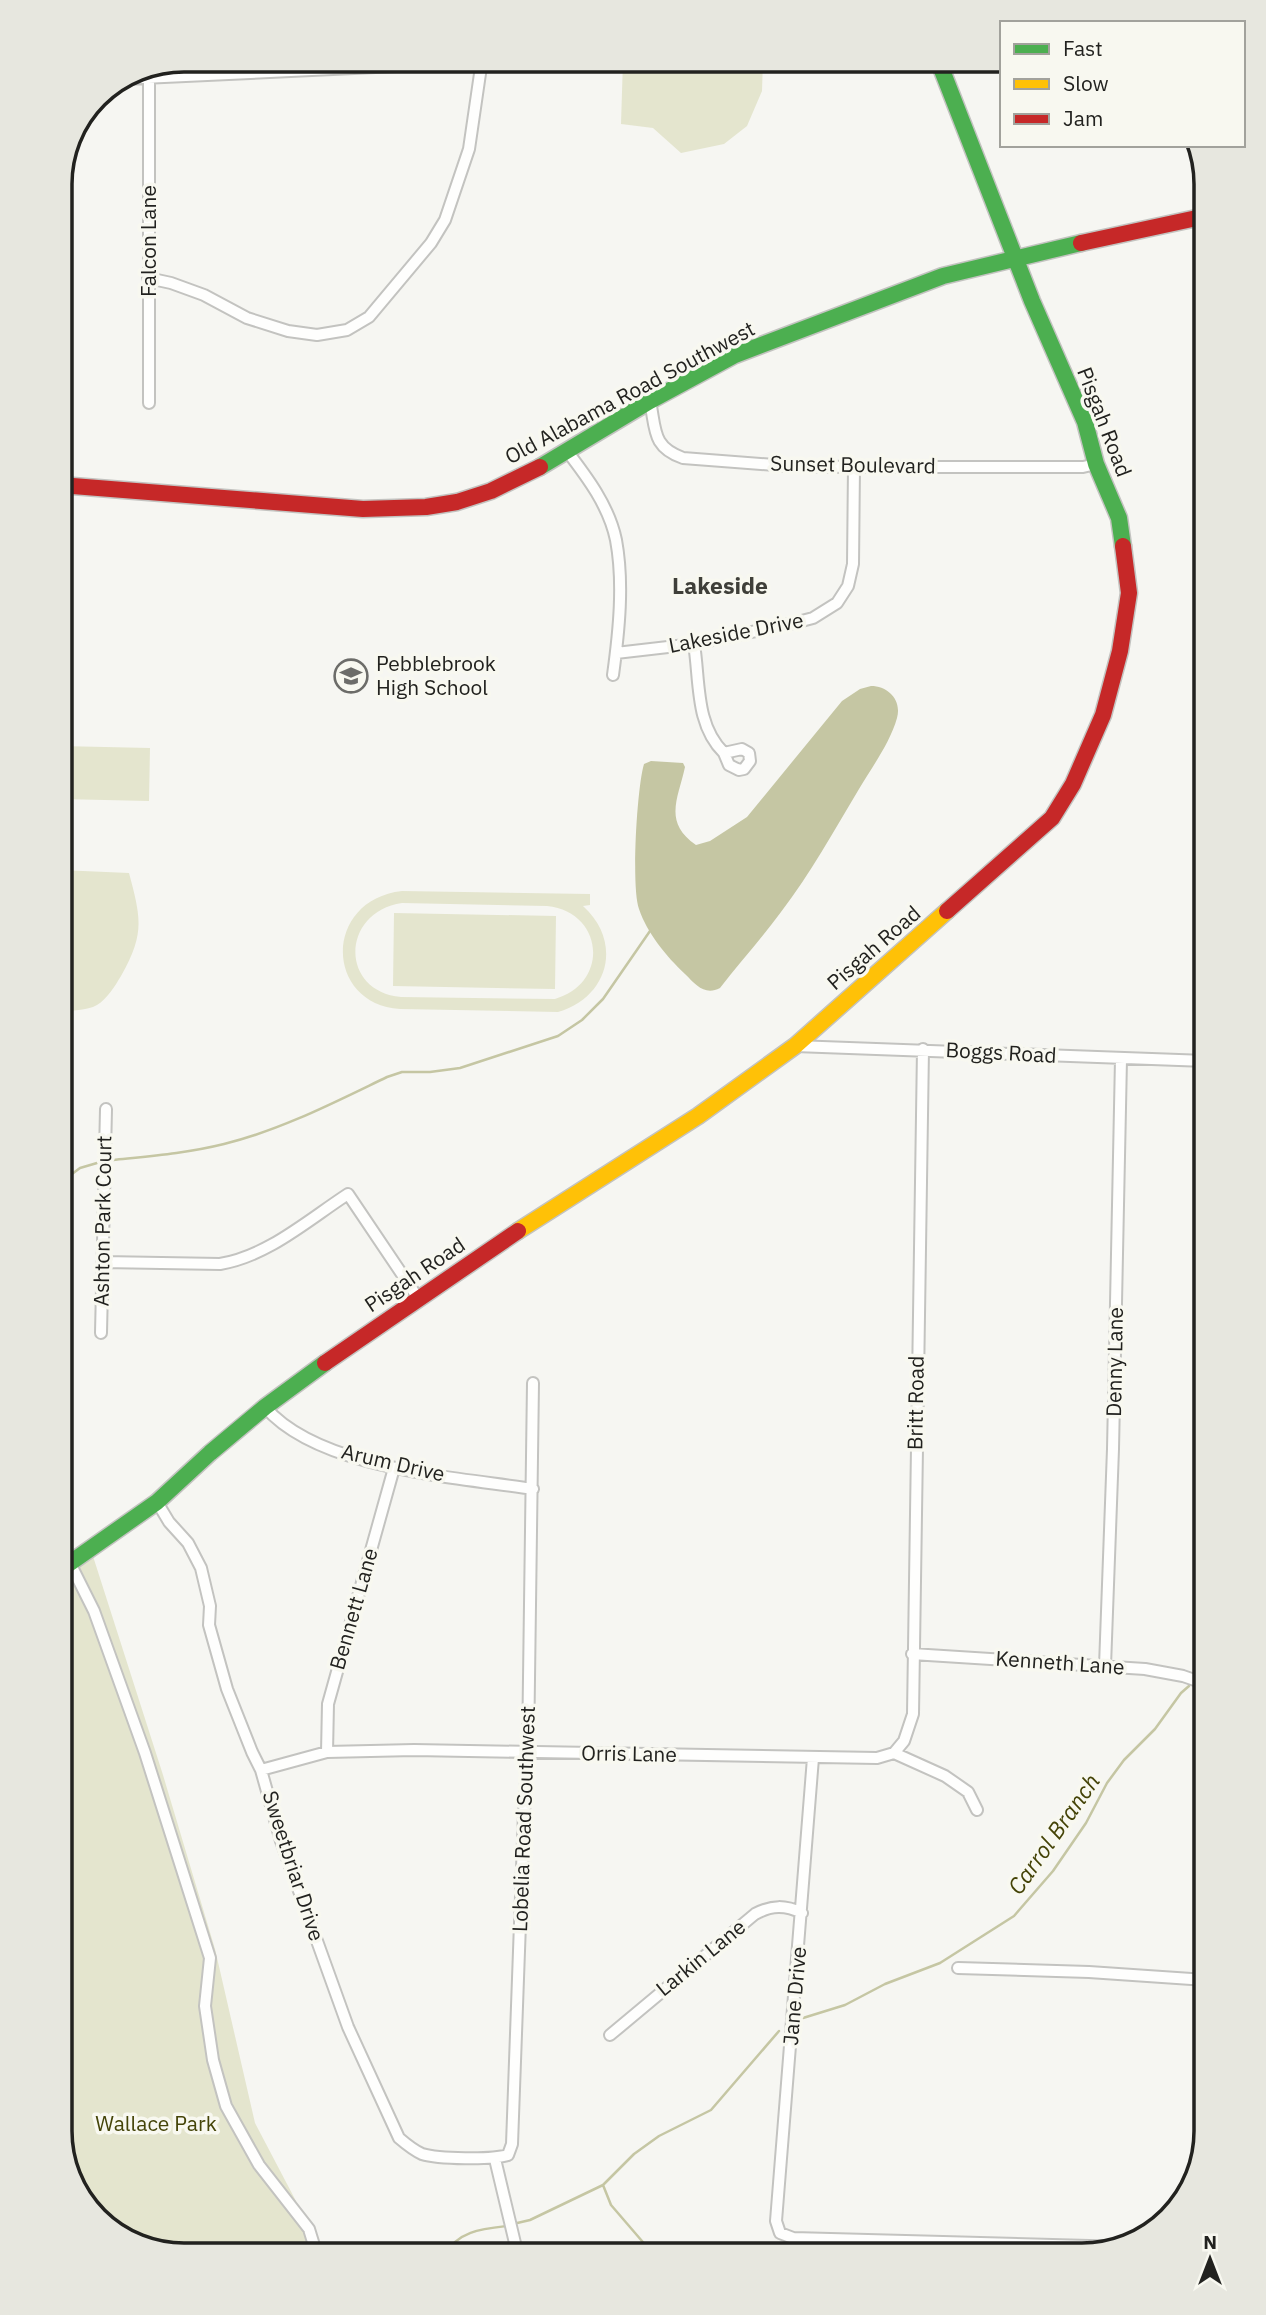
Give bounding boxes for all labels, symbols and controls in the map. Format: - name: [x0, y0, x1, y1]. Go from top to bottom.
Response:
- legend: [1000, 21, 1245, 147]
- text: Fast: [1063, 34, 1103, 62]
- text: Slow: [1063, 69, 1109, 97]
- text: Jam: [1063, 104, 1103, 132]
- street label: Falcon Lane: [134, 185, 162, 297]
- street label: Old Alabama Road Southwest: [500, 314, 759, 470]
- street label: Pisgah Road: [1071, 363, 1139, 481]
- street label: Sunset Boulevard: [770, 449, 936, 479]
- district label: Lakeside: [672, 570, 768, 600]
- street label: Lakeside Drive: [666, 605, 806, 659]
- place label: Pebblebrook High School: [376, 649, 496, 701]
- school or university icon: Pebblebrook High School: [332, 657, 370, 695]
- street label: Pisgah Road: [821, 899, 926, 996]
- street label: Boggs Road: [945, 1035, 1057, 1069]
- street label: Ashton Park Court: [87, 1135, 117, 1307]
- street label: Pisgah Road: [359, 1230, 470, 1318]
- street label: Denny Lane: [1099, 1307, 1129, 1417]
- street label: Britt Road: [900, 1356, 930, 1450]
- street label: Arum Drive: [339, 1437, 448, 1487]
- street label: Bennett Lane: [322, 1545, 384, 1673]
- street label: Kenneth Lane: [995, 1644, 1125, 1680]
- street label: Lobelia Road Southwest: [505, 1705, 541, 1933]
- street label: Orris Lane: [581, 1738, 677, 1768]
- water label: Carrol Branch: [1000, 1767, 1106, 1900]
- street label: Sweetbriar Drive: [256, 1787, 331, 1944]
- street label: Larkin Lane: [650, 1912, 751, 2002]
- street label: Jane Drive: [776, 1945, 812, 2046]
- park label: Wallace Park: [95, 2109, 217, 2137]
- north arrow: [1175, 2224, 1245, 2294]
- text: N: [1203, 2230, 1217, 2254]

